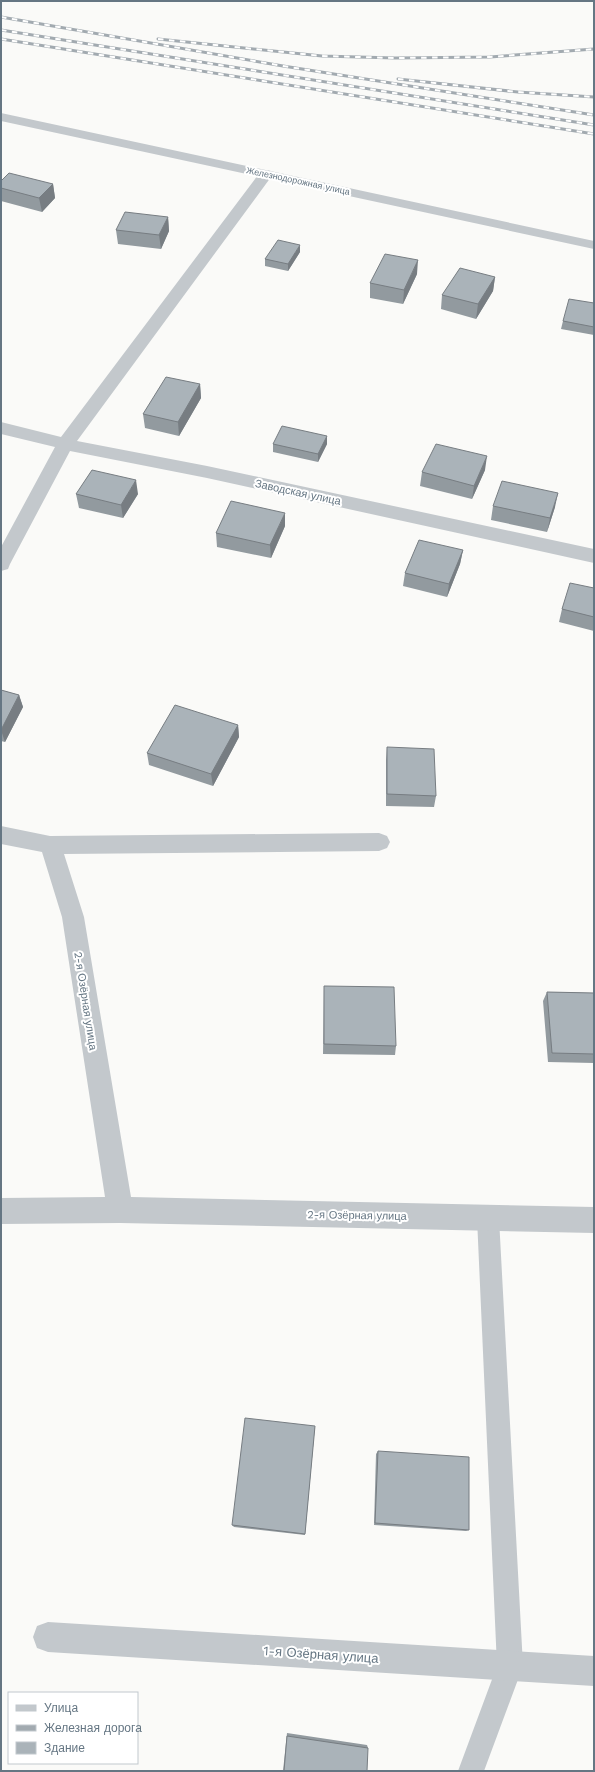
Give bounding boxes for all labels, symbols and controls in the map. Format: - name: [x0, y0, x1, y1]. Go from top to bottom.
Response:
- street label: Железнодорожная улица: [245, 165, 351, 197]
- street label: Заводская улица: [254, 477, 343, 508]
- street label: 2-я Озёрная улица: [71, 951, 100, 1052]
- street label: 2-я Озёрная улица: [307, 1208, 408, 1223]
- street label: 1-я Озёрная улица: [263, 1643, 380, 1666]
- legend: [8, 1692, 138, 1764]
- text: Улица: [44, 1701, 78, 1715]
- text: Железная дорога: [44, 1721, 142, 1735]
- text: Здание: [44, 1741, 85, 1755]

